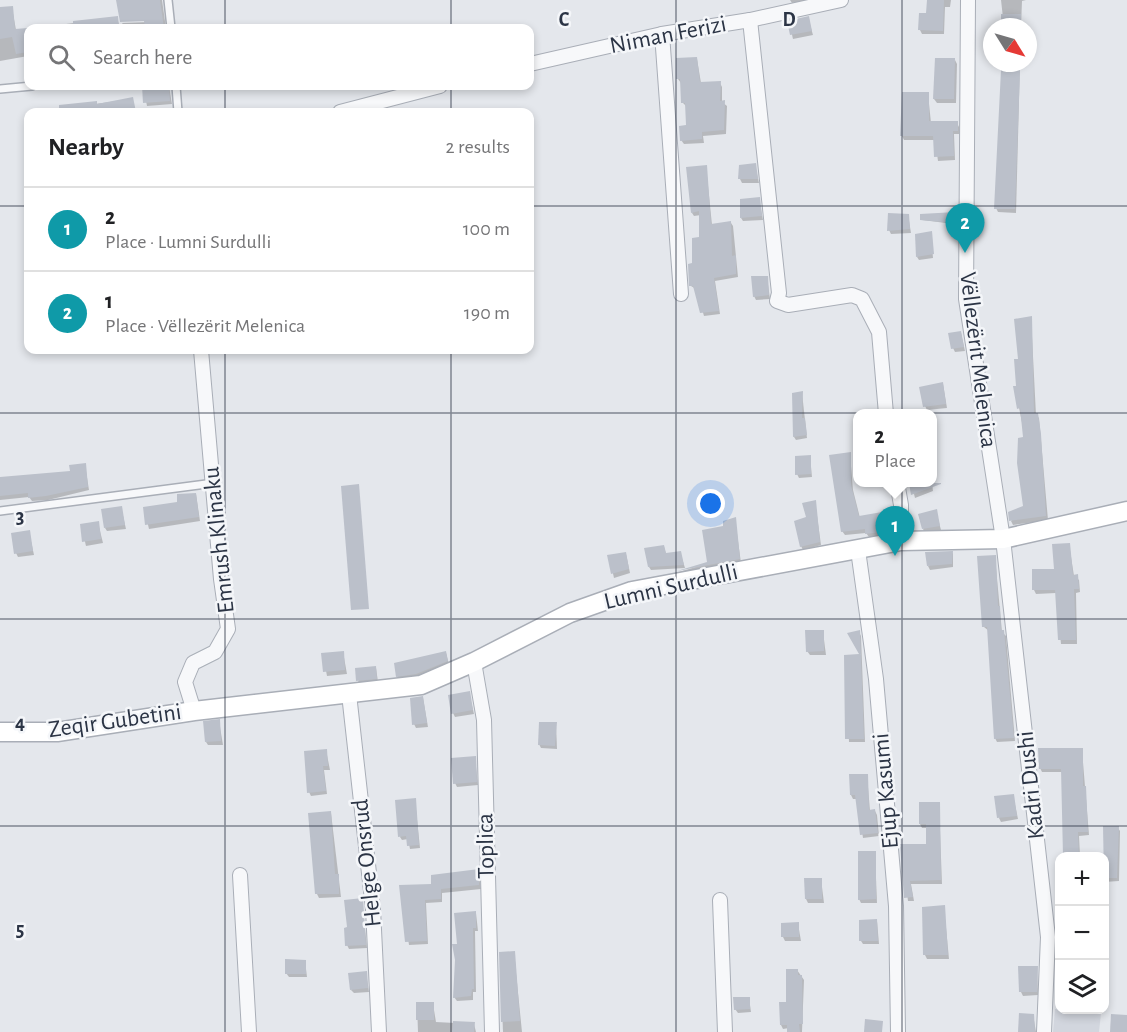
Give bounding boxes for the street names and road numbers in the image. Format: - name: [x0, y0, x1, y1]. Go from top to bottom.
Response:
- street label: Niman Ferizi: [608, 12, 728, 58]
- street label: Vëllezërit Melenica: [955, 271, 1001, 449]
- street label: Emrush Klinaku: [199, 466, 239, 614]
- street label: Lumni Surdulli: [602, 560, 740, 614]
- street label: Zeqir Gubetini: [47, 700, 183, 742]
- street label: Kadri Dushi: [1013, 730, 1049, 840]
- street label: Ejup Kasumi: [869, 732, 903, 850]
- street label: Helge Onsrud: [348, 798, 386, 928]
- street label: Toplica: [473, 813, 499, 879]

